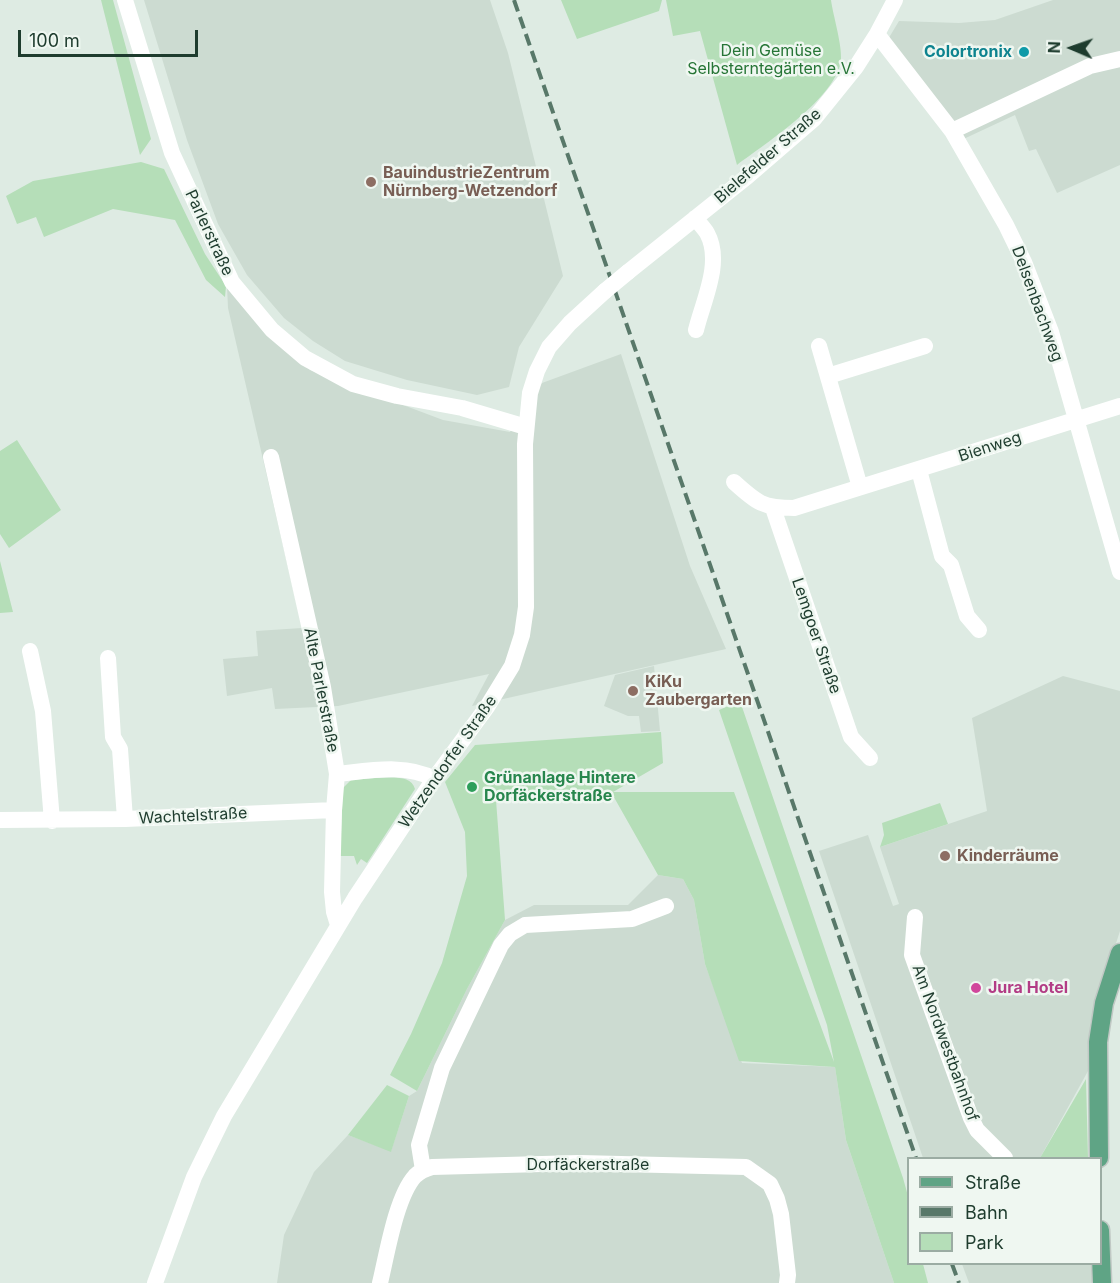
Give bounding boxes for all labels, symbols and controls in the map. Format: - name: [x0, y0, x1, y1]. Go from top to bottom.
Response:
- scale bar: [21, 18, 201, 56]
- north arrow: [1042, 18, 1102, 78]
- text: 100 m: [29, 30, 80, 51]
- park label: Dein Gemüse Selbsterntegärten e.V.: [687, 41, 855, 79]
- text: N: [1044, 41, 1064, 54]
- place label: Colortronix: [924, 42, 1012, 62]
- marker: Colortronix: [1017, 45, 1031, 59]
- street label: Bielefelder Straße: [711, 105, 825, 207]
- place label: BauindustrieZentrum Nürnberg-Wetzendorf: [383, 163, 557, 201]
- marker: BauindustrieZentrum Nürnberg-Wetzendorf: [364, 175, 378, 189]
- street label: Parlerstraße: [181, 187, 237, 279]
- street label: Delsenbachweg: [1007, 244, 1067, 364]
- street label: Bienweg: [956, 428, 1024, 466]
- street label: Lemgoer Straße: [787, 576, 845, 696]
- street label: Alte Parlerstraße: [299, 626, 343, 754]
- place label: KiKu Zaubergarten: [645, 672, 752, 710]
- marker: KiKu Zaubergarten: [626, 684, 640, 698]
- street label: Wetzendorfer Straße: [395, 692, 501, 832]
- place label: Grünanlage Hintere Dorfäckerstraße: [484, 768, 636, 806]
- marker: Grünanlage Hintere Dorfäckerstraße: [465, 780, 479, 794]
- street label: Wachtelstraße: [138, 804, 248, 828]
- place label: Kinderräume: [957, 846, 1059, 866]
- marker: Kinderräume: [938, 849, 952, 863]
- street label: Am Nordwestbahnhof: [908, 962, 982, 1124]
- place label: Jura Hotel: [988, 978, 1068, 998]
- marker: Jura Hotel: [969, 981, 983, 995]
- street label: Dorfäckerstraße: [527, 1155, 649, 1175]
- legend: [907, 1157, 1102, 1265]
- text: Straße: [965, 1172, 1021, 1193]
- text: Bahn: [965, 1202, 1008, 1223]
- text: Park: [965, 1232, 1004, 1253]

